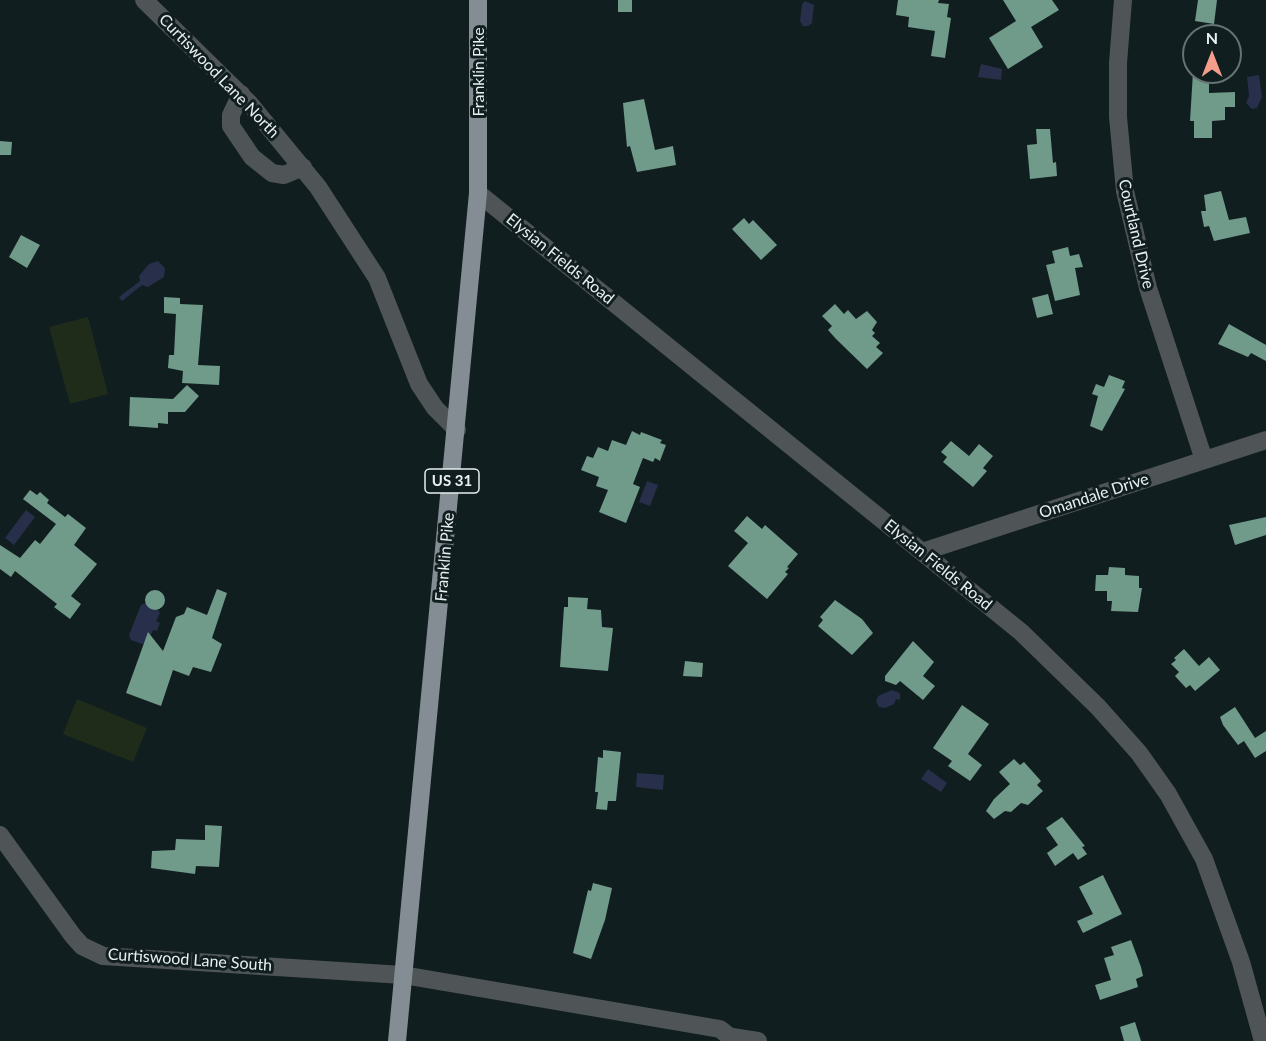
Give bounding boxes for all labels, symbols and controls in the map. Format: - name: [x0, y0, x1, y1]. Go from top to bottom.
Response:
- street label: Curtiswood Lane North: [155, 10, 283, 142]
- north arrow: [1182, 24, 1242, 84]
- street label: Franklin Pike: [469, 27, 489, 117]
- text: N: [1206, 28, 1218, 47]
- street label: Courtland Drive: [1114, 177, 1158, 291]
- street label: Elysian Fields Road: [502, 210, 618, 308]
- road number: US 31: [425, 469, 479, 493]
- street label: Omandale Drive: [1037, 469, 1151, 523]
- street label: Franklin Pike: [432, 512, 458, 602]
- street label: Elysian Fields Road: [880, 516, 996, 614]
- street label: Curtiswood Lane South: [107, 945, 273, 975]

